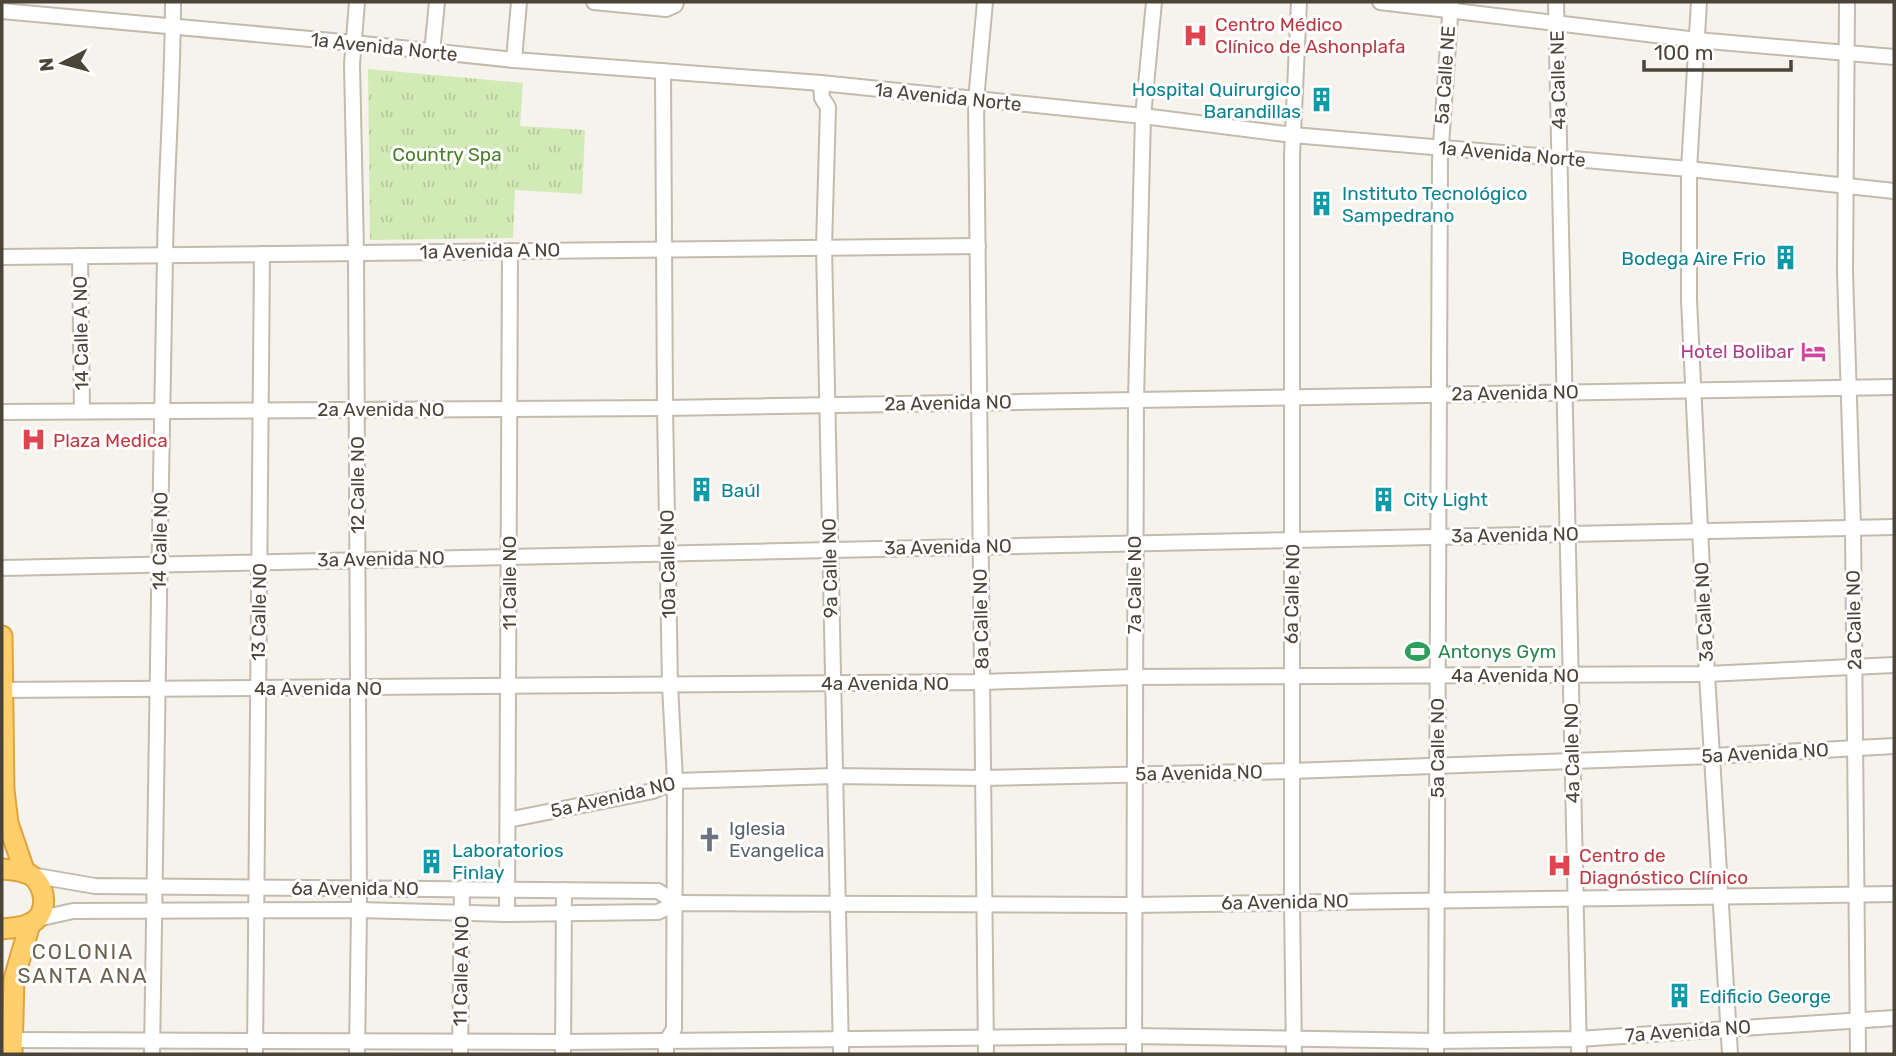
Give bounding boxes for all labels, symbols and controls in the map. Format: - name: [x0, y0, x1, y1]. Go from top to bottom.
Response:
- place label: Centro Médico Clínico de Ashonplafa: [1215, 13, 1406, 58]
- hospital icon: Centro Médico Clínico de Ashonplafa: [1181, 21, 1209, 49]
- street label: 5a Calle NE: [1430, 25, 1460, 125]
- north arrow: [28, 28, 98, 98]
- street label: 1a Avenida Norte: [309, 28, 459, 66]
- scale bar: [1644, 28, 1791, 72]
- street label: 4a Calle NE: [1546, 30, 1570, 130]
- text: 100 m: [1654, 40, 1713, 65]
- text: N: [34, 57, 59, 73]
- street label: 1a Avenida Norte: [873, 78, 1023, 116]
- place label: Hospital Quirurgico Barandillas: [1132, 78, 1301, 123]
- building icon: Hospital Quirurgico Barandillas: [1307, 86, 1335, 114]
- street label: 1a Avenida Norte: [1437, 136, 1587, 172]
- park label: Country Spa: [392, 143, 502, 166]
- place label: Instituto Tecnológico Sampedrano: [1342, 182, 1527, 227]
- building icon: Instituto Tecnológico Sampedrano: [1308, 190, 1336, 218]
- street label: 1a Avenida A NO: [419, 238, 561, 264]
- building icon: Bodega Aire Frio: [1772, 244, 1800, 272]
- place label: Bodega Aire Frio: [1621, 247, 1766, 270]
- street label: 14 Calle A NO: [69, 275, 93, 391]
- hotel icon: Hotel Bolibar: [1800, 337, 1828, 365]
- place label: Hotel Bolibar: [1680, 340, 1795, 363]
- street label: 2a Avenida NO: [1451, 380, 1579, 406]
- street label: 2a Avenida NO: [884, 390, 1012, 416]
- street label: 2a Avenida NO: [317, 398, 445, 421]
- hospital icon: Plaza Medica: [19, 426, 47, 454]
- place label: Plaza Medica: [53, 429, 168, 452]
- street label: 12 Calle NO: [346, 436, 369, 534]
- building icon: Baúl: [687, 476, 715, 504]
- place label: Baúl: [721, 479, 760, 502]
- building icon: City Light: [1369, 485, 1397, 513]
- place label: City Light: [1403, 488, 1488, 511]
- street label: 14 Calle NO: [148, 492, 172, 590]
- street label: 10a Calle NO: [656, 509, 680, 619]
- street label: 9a Calle NO: [818, 518, 842, 618]
- street label: 3a Avenida NO: [1451, 522, 1579, 548]
- street label: 3a Avenida NO: [884, 534, 1012, 560]
- street label: 11 Calle NO: [498, 536, 521, 630]
- street label: 7a Calle NO: [1123, 536, 1146, 634]
- street label: 6a Calle NO: [1280, 544, 1304, 644]
- street label: 3a Avenida NO: [317, 546, 445, 572]
- street label: 3a Calle NO: [1690, 561, 1718, 663]
- street label: 13 Calle NO: [247, 563, 271, 661]
- street label: 8a Calle NO: [969, 568, 993, 670]
- street label: 2a Calle NO: [1842, 570, 1866, 670]
- sports icon: Antonys Gym: [1404, 637, 1432, 665]
- place label: Antonys Gym: [1438, 640, 1557, 663]
- street label: 4a Avenida NO: [1451, 664, 1579, 687]
- street label: 4a Avenida NO: [821, 672, 949, 695]
- street label: 4a Avenida NO: [254, 677, 382, 700]
- street label: 5a Calle NO: [1426, 698, 1449, 798]
- street label: 4a Calle NO: [1560, 702, 1584, 804]
- street label: 5a Avenida NO: [1701, 738, 1829, 768]
- street label: 5a Avenida NO: [1135, 760, 1263, 786]
- street label: 5a Avenida NO: [548, 771, 678, 823]
- place label: Iglesia Evangelica: [729, 817, 825, 862]
- church icon: Iglesia Evangelica: [695, 825, 723, 853]
- place label: Laboratorios Finlay: [452, 839, 564, 884]
- place label: Centro de Diagnóstico Clínico: [1579, 844, 1748, 889]
- building icon: Laboratorios Finlay: [418, 847, 446, 875]
- hospital icon: Centro de Diagnóstico Clínico: [1545, 852, 1573, 880]
- street label: 6a Avenida NO: [291, 877, 419, 900]
- street label: 6a Avenida NO: [1221, 889, 1349, 915]
- street label: 11 Calle A NO: [449, 915, 473, 1027]
- district label: COLONIA SANTA ANA: [18, 939, 148, 988]
- building icon: Edificio George: [1665, 982, 1693, 1010]
- place label: Edificio George: [1699, 985, 1831, 1008]
- street label: 7a Avenida NO: [1624, 1015, 1752, 1047]

